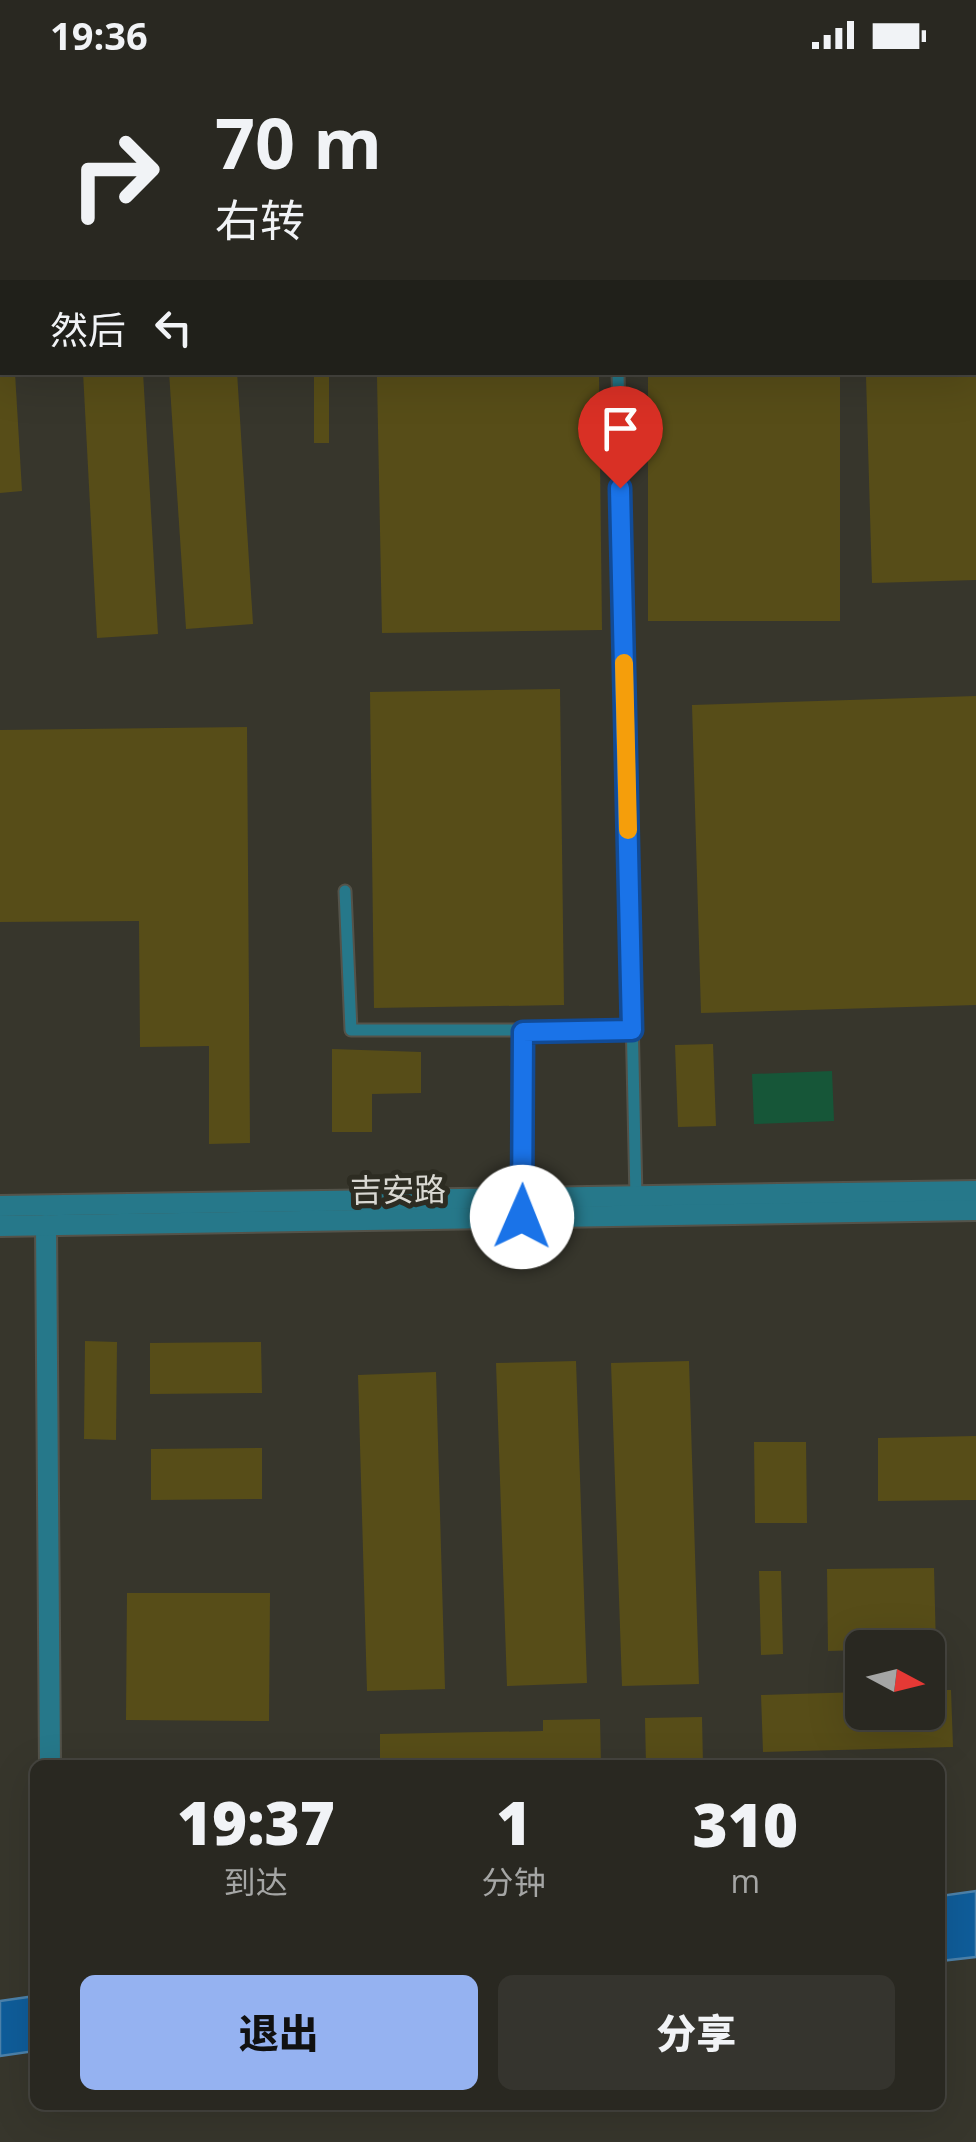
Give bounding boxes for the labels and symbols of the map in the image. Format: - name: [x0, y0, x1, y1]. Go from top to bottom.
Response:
- pin: [578, 386, 663, 489]
- position arrow: [470, 1165, 574, 1269]
- street label: 吉安路: [350, 1167, 446, 1211]
- north arrow: [845, 1630, 945, 1730]

